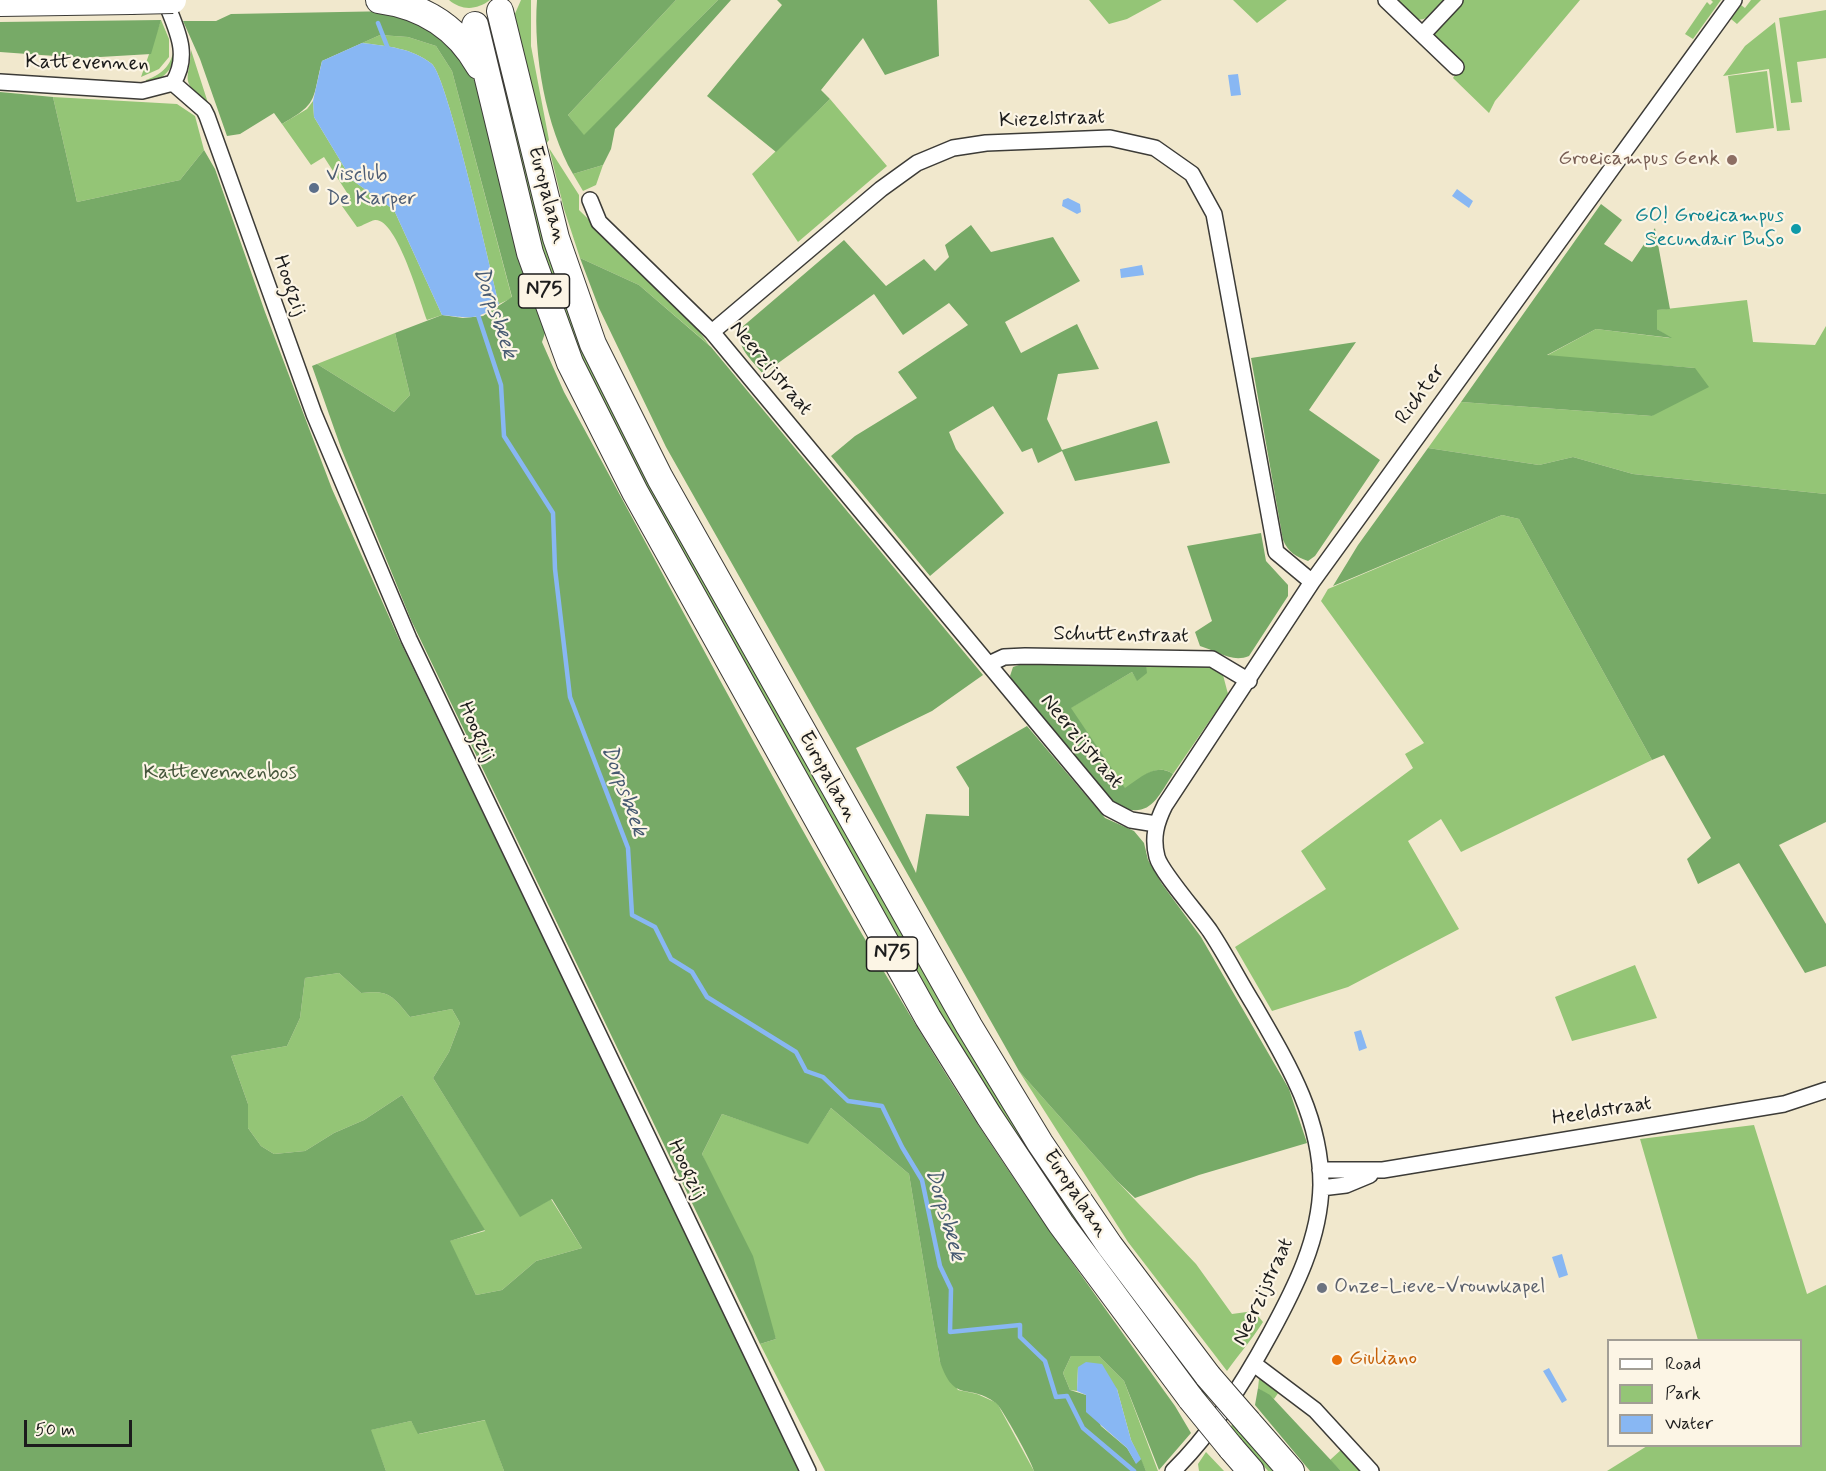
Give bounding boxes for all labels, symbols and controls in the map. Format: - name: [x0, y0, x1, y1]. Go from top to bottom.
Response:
- street label: Kattevennen: [25, 50, 149, 78]
- street label: Kiezelstraat: [999, 106, 1105, 134]
- street label: Europalaan: [521, 143, 571, 247]
- place label: Groeicampus Genk: [1558, 147, 1720, 173]
- marker: Groeicampus Genk: [1725, 153, 1739, 167]
- place label: Visclub De Karper: [326, 163, 416, 213]
- marker: Visclub De Karper: [307, 181, 321, 195]
- place label: GO! Groeicampus Secundair BuSo: [1635, 204, 1784, 254]
- marker: GO! Groeicampus Secundair BuSo: [1789, 222, 1803, 236]
- street label: Hoogzij: [266, 252, 312, 320]
- water label: Dorpsbeek: [466, 264, 522, 362]
- road number: N75: [518, 274, 570, 308]
- street label: Neerzijstraat: [723, 316, 817, 422]
- street label: Richter: [1391, 360, 1451, 430]
- street label: Schuttenstraat: [1053, 622, 1189, 650]
- street label: Neerzijstraat: [1034, 689, 1128, 795]
- street label: Hoogzij: [451, 698, 501, 766]
- street label: Europalaan: [792, 727, 862, 827]
- water label: Dorpsbeek: [594, 742, 652, 840]
- park label: Kattevennenbos: [143, 761, 297, 787]
- road number: N75: [866, 937, 918, 971]
- street label: Heeldstraat: [1550, 1092, 1654, 1132]
- street label: Hoogzij: [661, 1136, 711, 1204]
- street label: Europalaan: [1037, 1146, 1113, 1242]
- water label: Dorpsbeek: [918, 1166, 970, 1264]
- street label: Neerzijstraat: [1228, 1234, 1300, 1350]
- place label: Onze-Lieve-Vrouwkapel: [1334, 1275, 1546, 1301]
- marker: Onze-Lieve-Vrouwkapel: [1315, 1281, 1329, 1295]
- legend: [1607, 1339, 1802, 1447]
- place label: Giuliano: [1349, 1347, 1417, 1373]
- text: Road: [1665, 1352, 1701, 1376]
- marker: Giuliano: [1330, 1353, 1344, 1367]
- text: Park: [1665, 1382, 1701, 1406]
- scale bar: [27, 1408, 135, 1446]
- text: Water: [1665, 1412, 1713, 1436]
- text: 50 m: [35, 1418, 75, 1442]

